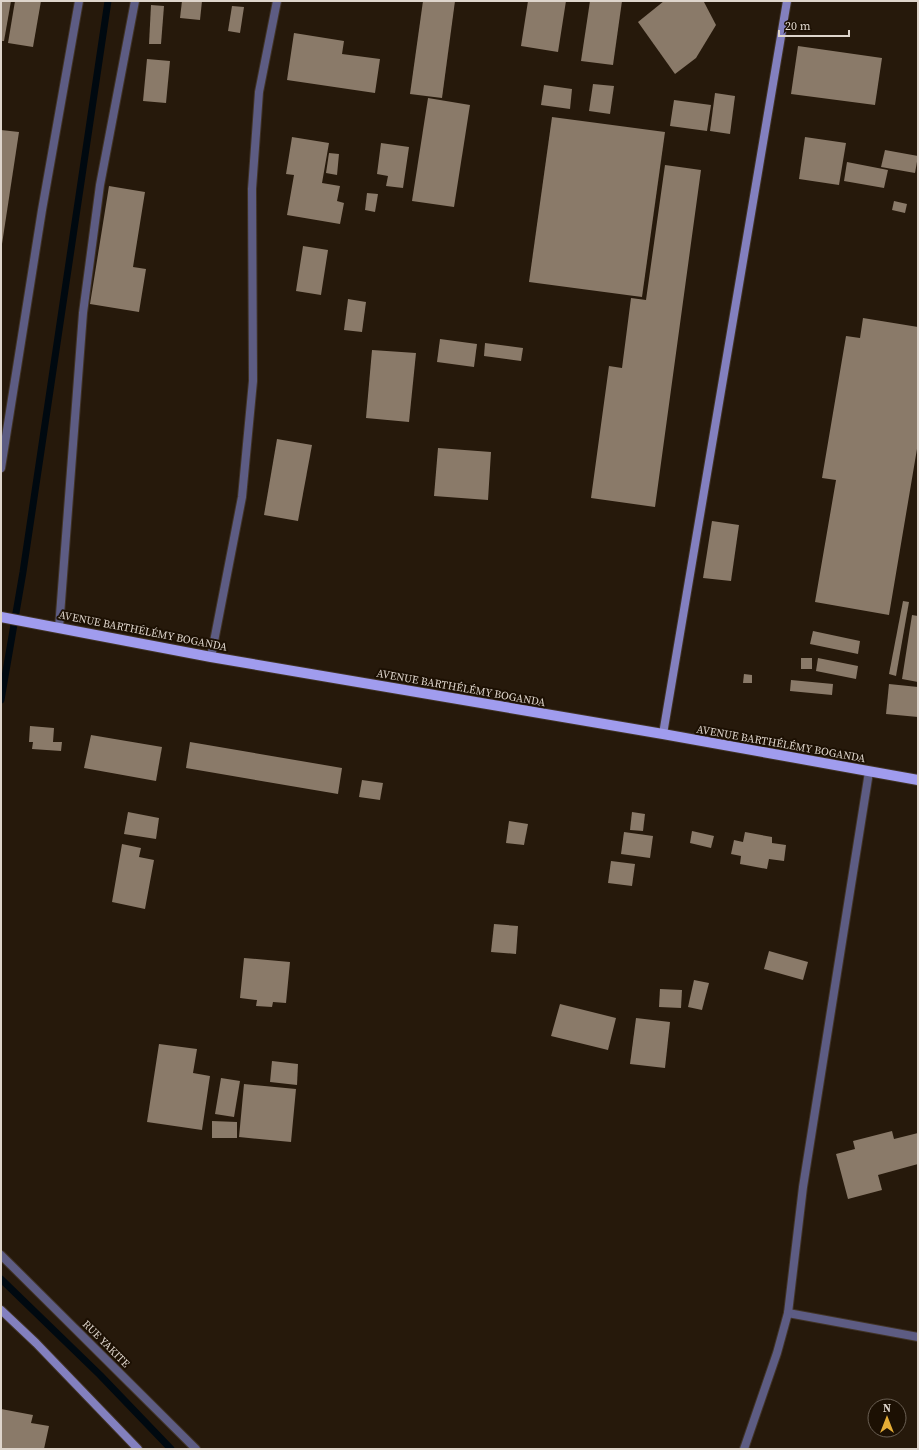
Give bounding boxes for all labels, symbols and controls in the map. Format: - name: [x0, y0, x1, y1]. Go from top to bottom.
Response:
- scale bar: [779, 12, 849, 38]
- text: 20 m: [785, 18, 811, 34]
- street label: AVENUE BARTHÉLÉMY BOGANDA: [57, 607, 229, 655]
- street label: AVENUE BARTHÉLÉMY BOGANDA: [375, 666, 547, 710]
- street label: AVENUE BARTHÉLÉMY BOGANDA: [695, 722, 867, 766]
- street label: RUE YAKITE: [79, 1317, 133, 1371]
- north arrow: [867, 1398, 907, 1438]
- text: N: [883, 1401, 891, 1416]

